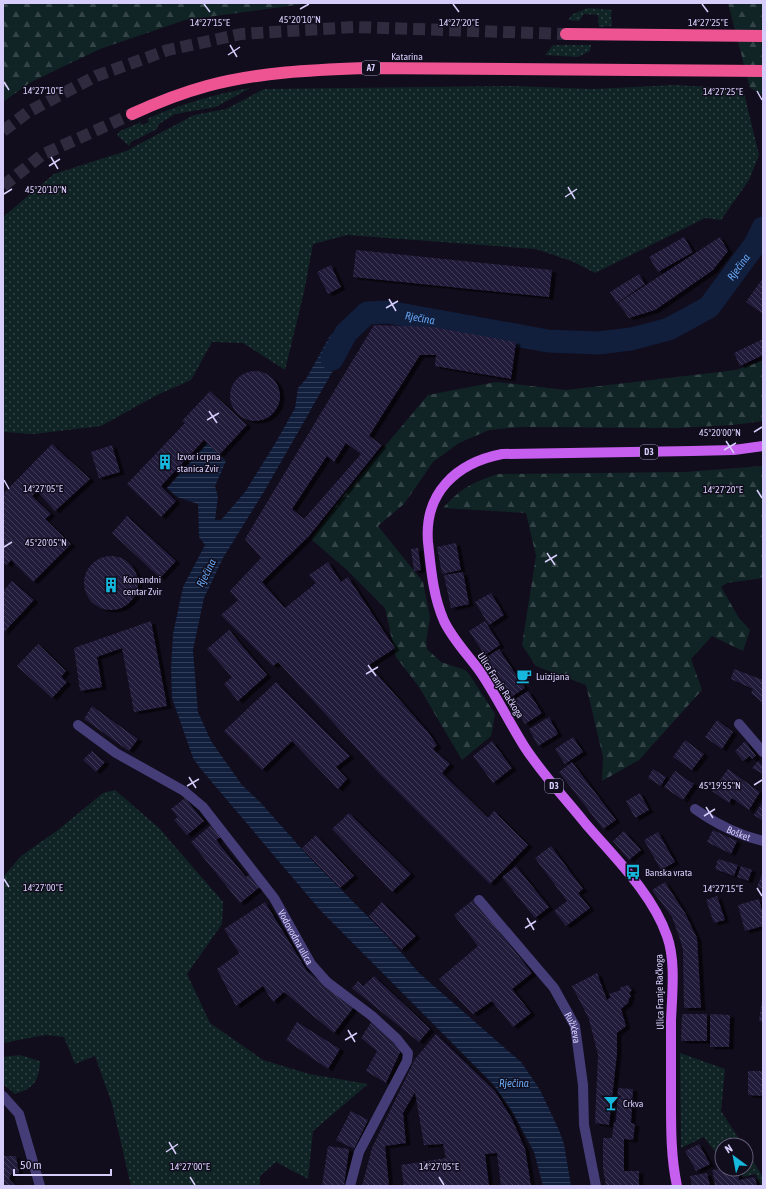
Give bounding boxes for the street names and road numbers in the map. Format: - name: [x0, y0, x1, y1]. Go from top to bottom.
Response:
- street label: Katarina: [391, 51, 423, 62]
- road number: A7: [362, 61, 380, 75]
- road number: D3: [640, 445, 658, 459]
- street label: Ulica Franje Račkoga: [475, 650, 526, 720]
- road number: D3: [545, 779, 563, 793]
- street label: Bošket: [725, 824, 752, 843]
- street label: Vodovodna ulica: [276, 908, 315, 967]
- street label: Ulica Franje Račkoga: [653, 954, 666, 1030]
- street label: Ružićeva: [562, 1010, 582, 1044]

